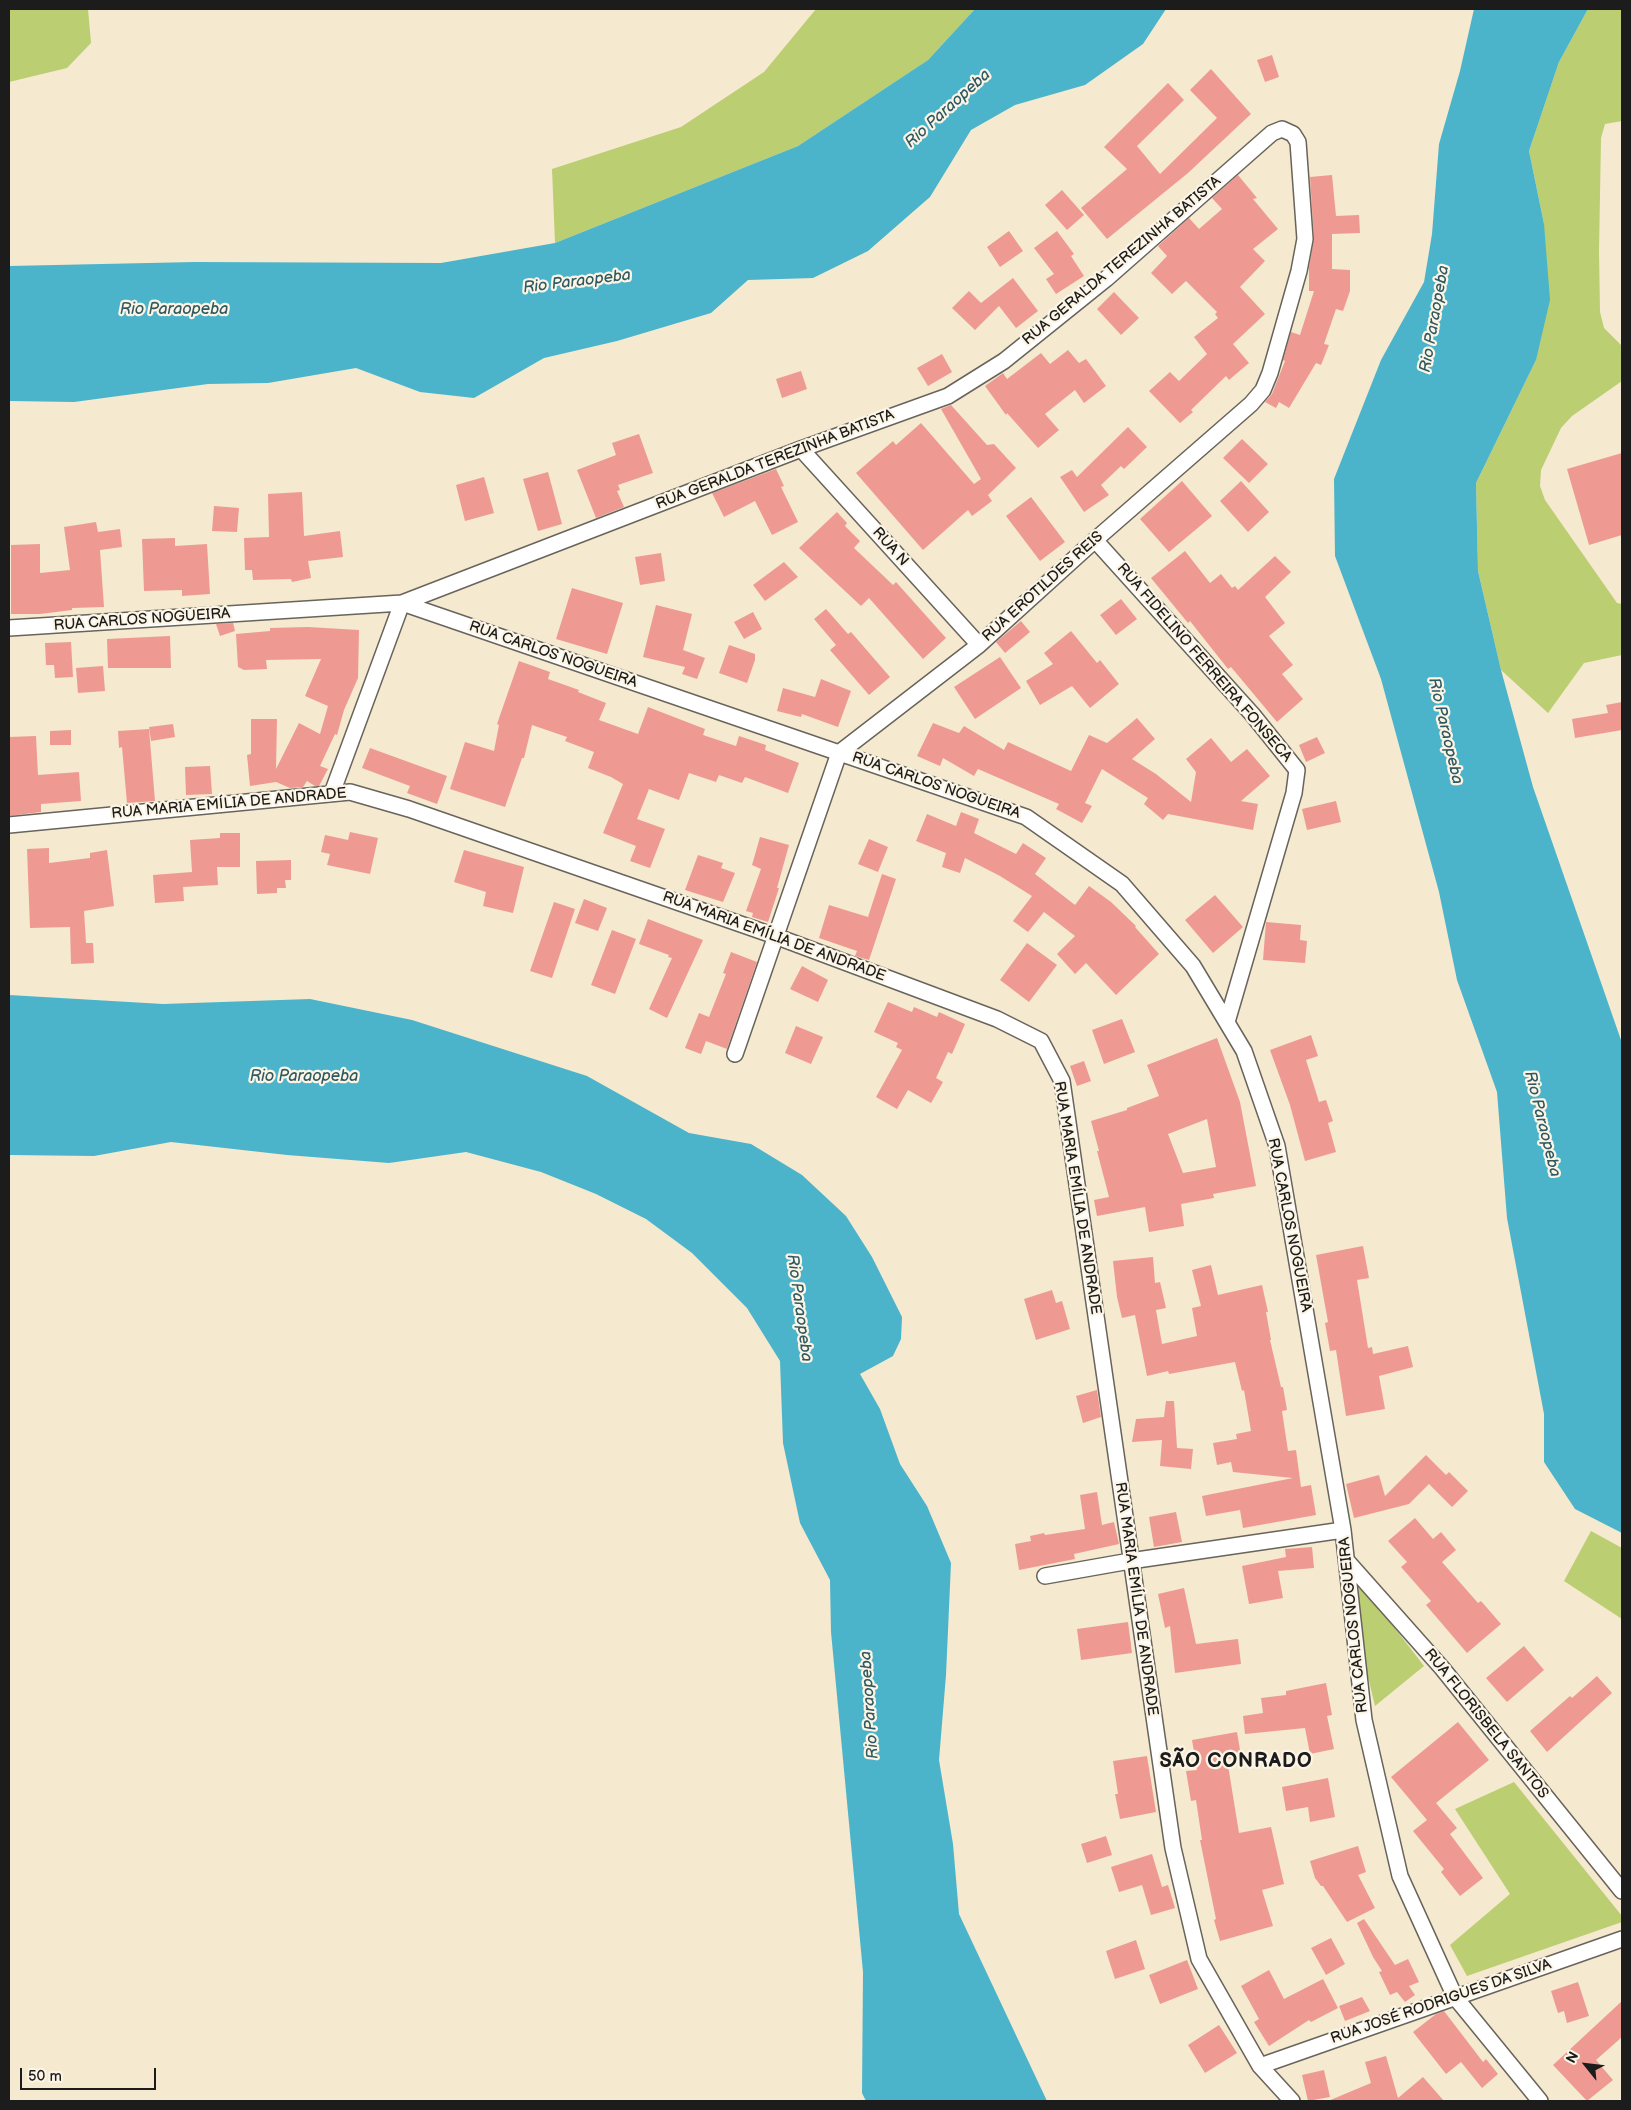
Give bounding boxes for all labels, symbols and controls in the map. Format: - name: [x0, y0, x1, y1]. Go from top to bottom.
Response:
- water label: Rio Paraopeba: [901, 66, 995, 152]
- street label: RUA GERALDA TEREZINHA BATISTA: [1019, 173, 1225, 349]
- water label: Rio Paraopeba: [1416, 264, 1454, 374]
- water label: Rio Paraopeba: [522, 266, 632, 298]
- water label: Rio Paraopeba: [120, 300, 228, 320]
- street label: RUA GERALDA TEREZINHA BATISTA: [653, 406, 897, 514]
- street label: RUA N: [868, 524, 912, 570]
- street label: RUA EROTILDES REIS: [979, 528, 1107, 646]
- street label: RUA FIDELINO FERREIRA FONSECA: [1113, 560, 1295, 766]
- street label: RUA CARLOS NOGUEIRA: [53, 605, 231, 635]
- street label: RUA CARLOS NOGUEIRA: [466, 618, 640, 692]
- water label: Rio Paraopeba: [1423, 676, 1467, 786]
- street label: RUA CARLOS NOGUEIRA: [849, 749, 1023, 823]
- street label: RUA MARIA EMÍLIA DE ANDRADE: [111, 785, 347, 823]
- street label: RUA MARIA EMÍLIA DE ANDRADE: [660, 888, 888, 986]
- water label: Rio Paraopeba: [250, 1067, 358, 1087]
- water label: Rio Paraopeba: [1520, 1069, 1564, 1179]
- street label: RUA MARIA EMÍLIA DE ANDRADE: [1050, 1080, 1104, 1316]
- street label: RUA CARLOS NOGUEIRA: [1263, 1136, 1315, 1314]
- water label: Rio Paraopeba: [782, 1253, 816, 1363]
- street label: RUA MARIA EMÍLIA DE ANDRADE: [1111, 1481, 1161, 1717]
- street label: RUA CARLOS NOGUEIRA: [1336, 1536, 1372, 1714]
- street label: RUA FLORISBELA SANTOS: [1420, 1645, 1552, 1803]
- water label: Rio Paraopeba: [857, 1650, 883, 1760]
- district label: SÃO CONRADO: [1158, 1750, 1314, 1774]
- street label: RUA JOSÉ RODRIGUES DA SILVA: [1328, 1956, 1554, 2048]
- north arrow: [1561, 2040, 1611, 2090]
- text: N: [1562, 2049, 1582, 2066]
- scale bar: [22, 2058, 159, 2090]
- text: 50 m: [28, 2067, 62, 2086]

